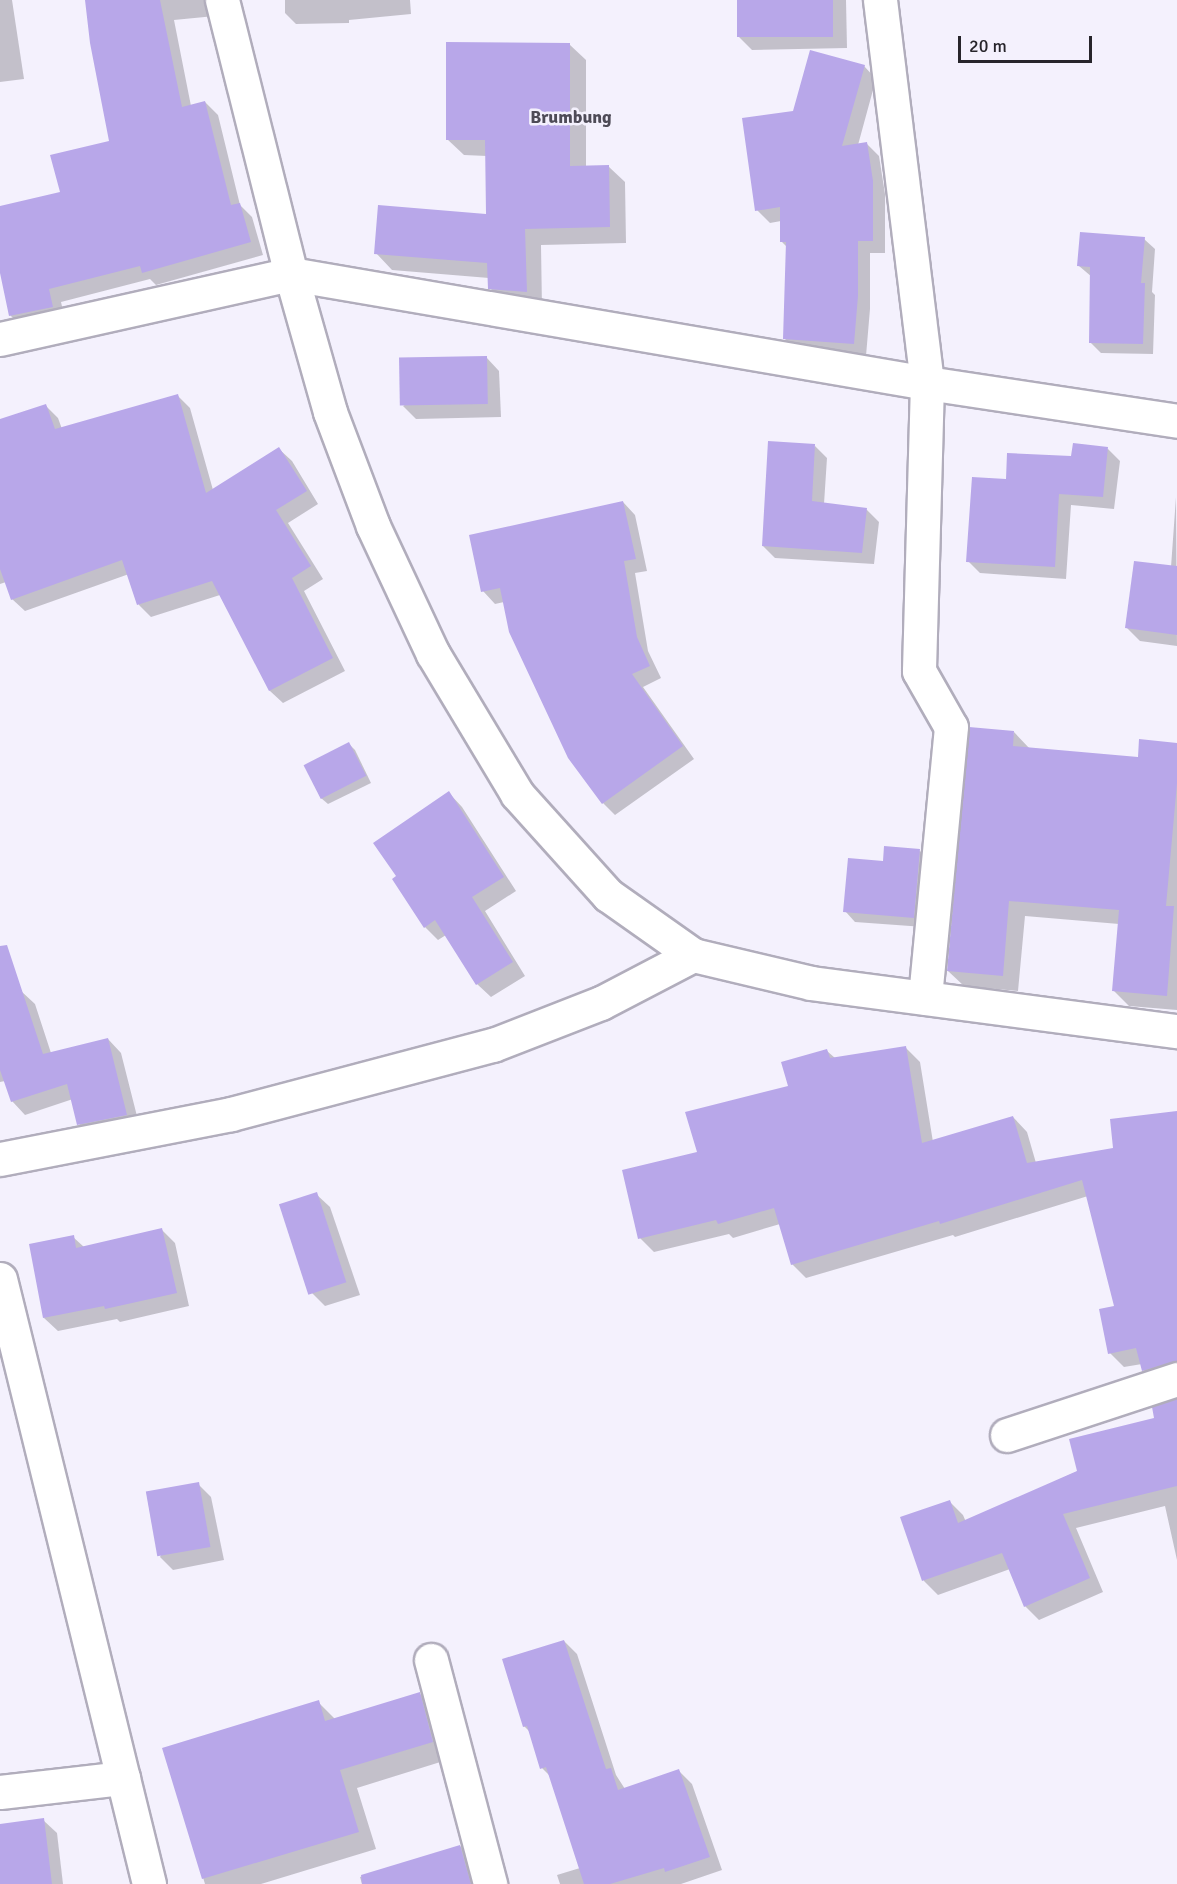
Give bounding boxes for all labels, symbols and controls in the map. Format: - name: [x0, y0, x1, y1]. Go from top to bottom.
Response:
- scale bar: [961, 24, 1094, 62]
- text: 20 m: [969, 35, 1007, 57]
- district label: Brumbung: [530, 106, 612, 128]

